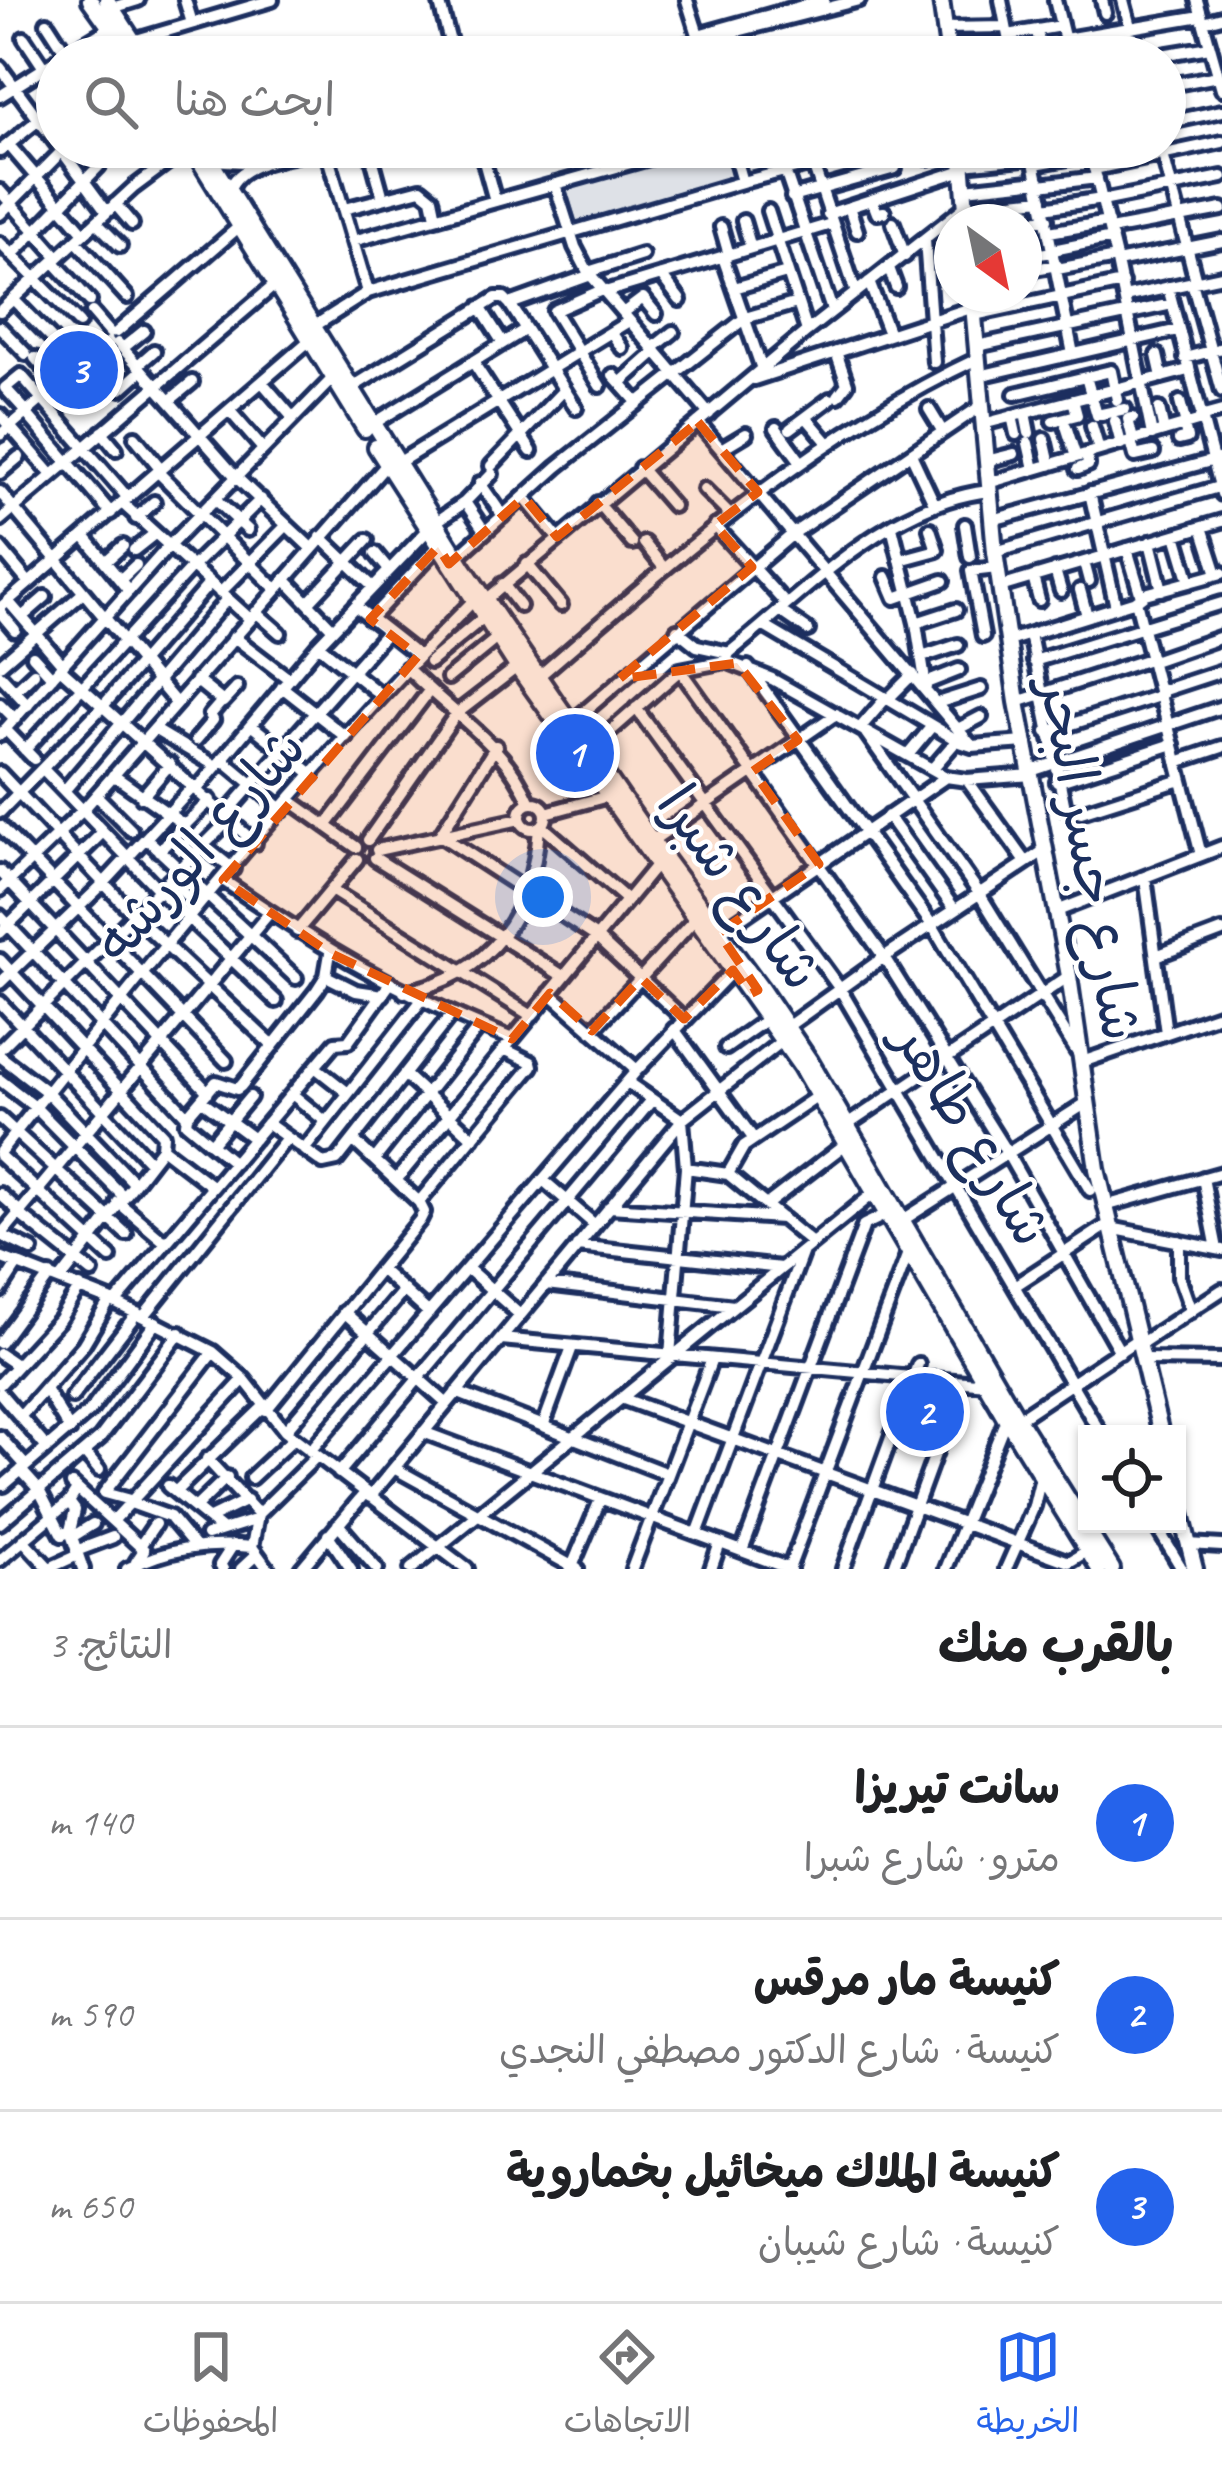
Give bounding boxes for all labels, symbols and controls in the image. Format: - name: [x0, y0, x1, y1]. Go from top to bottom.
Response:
- search box: [36, 36, 1186, 168]
- icon: search: [78, 69, 144, 135]
- text: ابحث هنا: [174, 72, 335, 129]
- north arrow: [934, 204, 1042, 312]
- pin: 3: [40, 325, 118, 415]
- street label: شارع جسر البحر: [1019, 668, 1158, 1047]
- pin: 1: [536, 708, 614, 798]
- street label: شارع الورشه: [78, 713, 324, 979]
- street label: شارع شبرا: [638, 771, 839, 1007]
- your location: [513, 867, 573, 927]
- street label: شارع طاهر: [873, 1005, 1068, 1261]
- pin: 2: [886, 1367, 964, 1457]
- map controls: [1078, 1425, 1186, 1533]
- button: locate: [1078, 1425, 1186, 1533]
- text: بالقرب منك: [938, 1612, 1174, 1676]
- text: النتائج: 3: [48, 1621, 173, 1670]
- text: سانت تيريزا: [854, 1760, 1060, 1817]
- text: 140 m: [48, 1798, 132, 1847]
- text: 1: [1126, 1798, 1144, 1847]
- text: مترو · شارع شبرا: [804, 1834, 1060, 1883]
- text: كنيسة مار مرقس: [754, 1952, 1060, 2009]
- text: 590 m: [48, 1990, 132, 2039]
- text: 2: [1126, 1990, 1144, 2039]
- text: كنيسة · شارع الدكتور مصطفي النجدي: [499, 2026, 1060, 2075]
- text: كنيسة الملاك ميخائيل بخماروية: [506, 2144, 1060, 2201]
- text: 650 m: [48, 2182, 132, 2231]
- text: 3: [1126, 2182, 1144, 2231]
- text: كنيسة · شارع شيبان: [758, 2218, 1060, 2267]
- tab: المحفوظات: [143, 2324, 279, 2450]
- tab: الاتجاهات: [564, 2324, 691, 2450]
- tab: الخريطة: [976, 2324, 1079, 2450]

